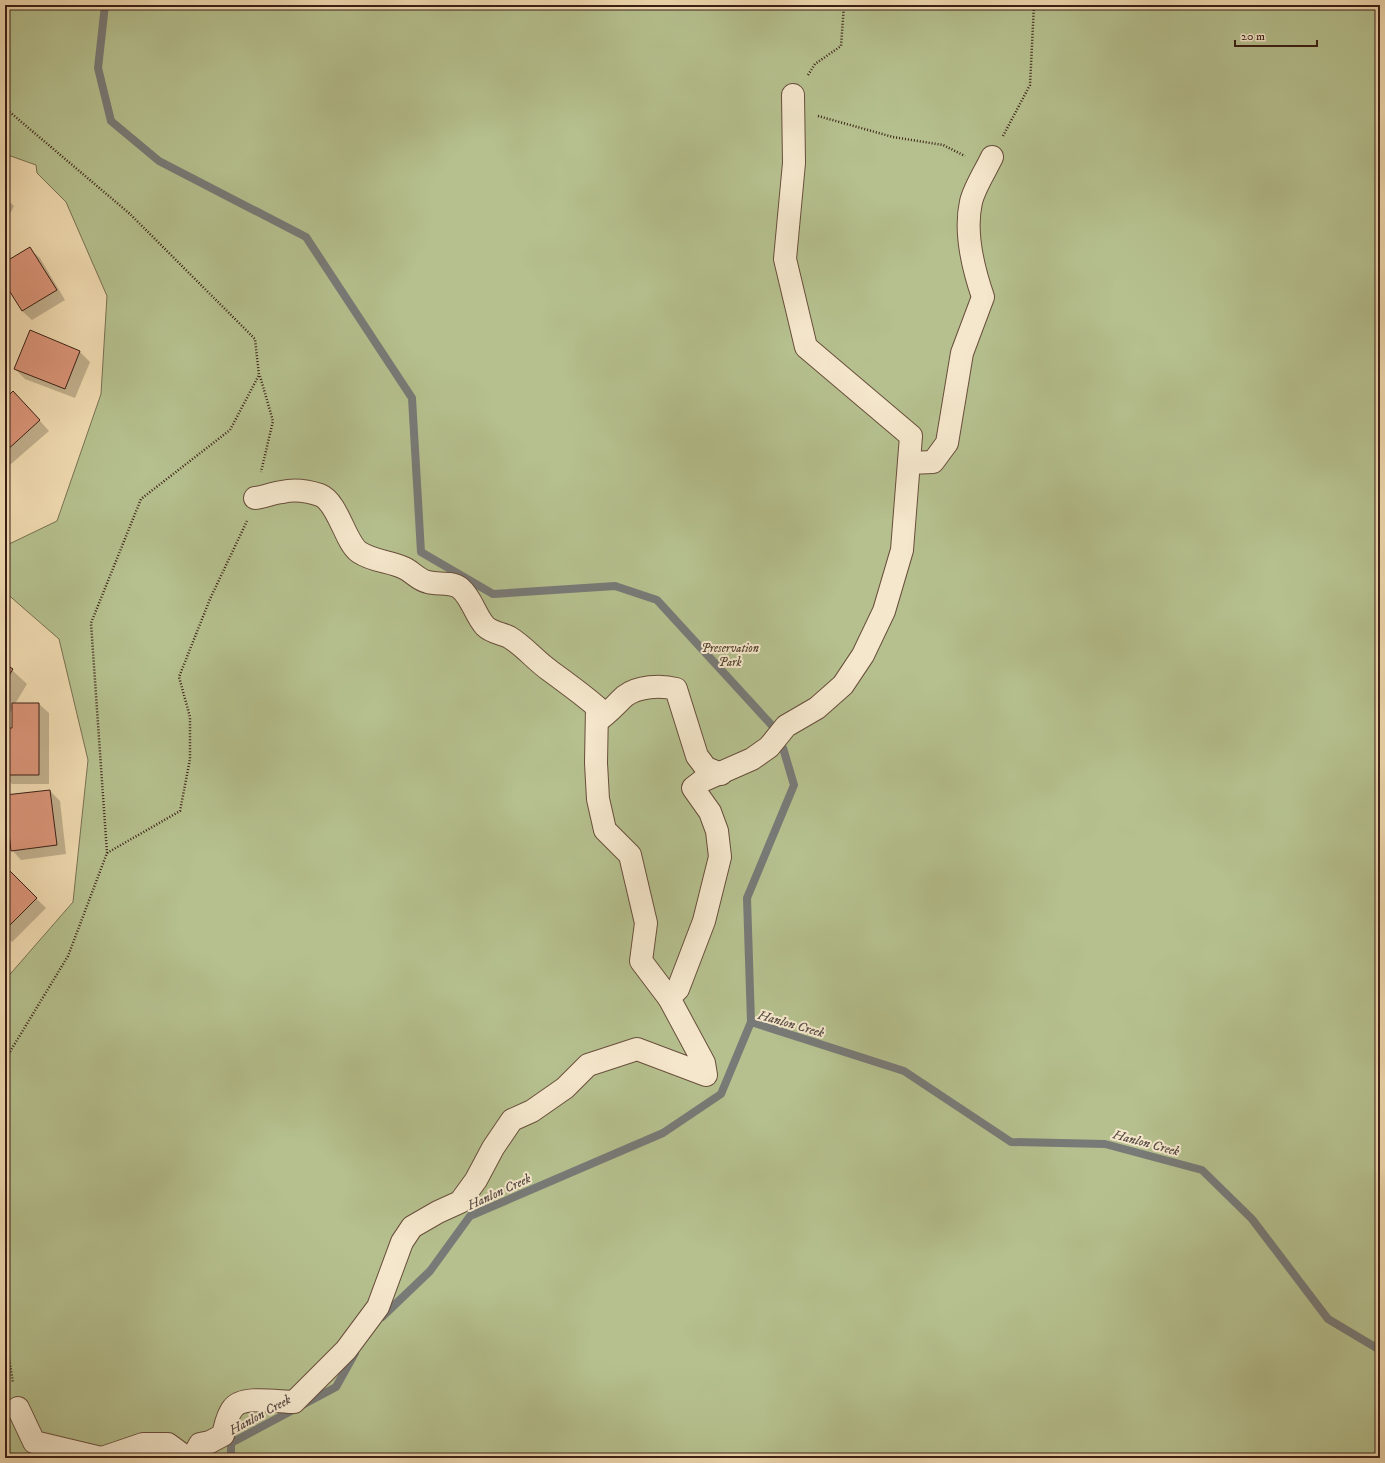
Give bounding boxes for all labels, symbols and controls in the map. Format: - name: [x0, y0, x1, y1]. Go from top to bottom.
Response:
- scale bar: [1235, 22, 1317, 48]
- text: 20 m: [1241, 29, 1265, 44]
- park label: Preservation Park: [701, 641, 759, 670]
- water label: Hanlon Creek: [755, 1007, 827, 1041]
- water label: Hanlon Creek: [1110, 1126, 1182, 1160]
- water label: Hanlon Creek: [464, 1170, 534, 1214]
- water label: Hanlon Creek: [225, 1391, 294, 1439]

